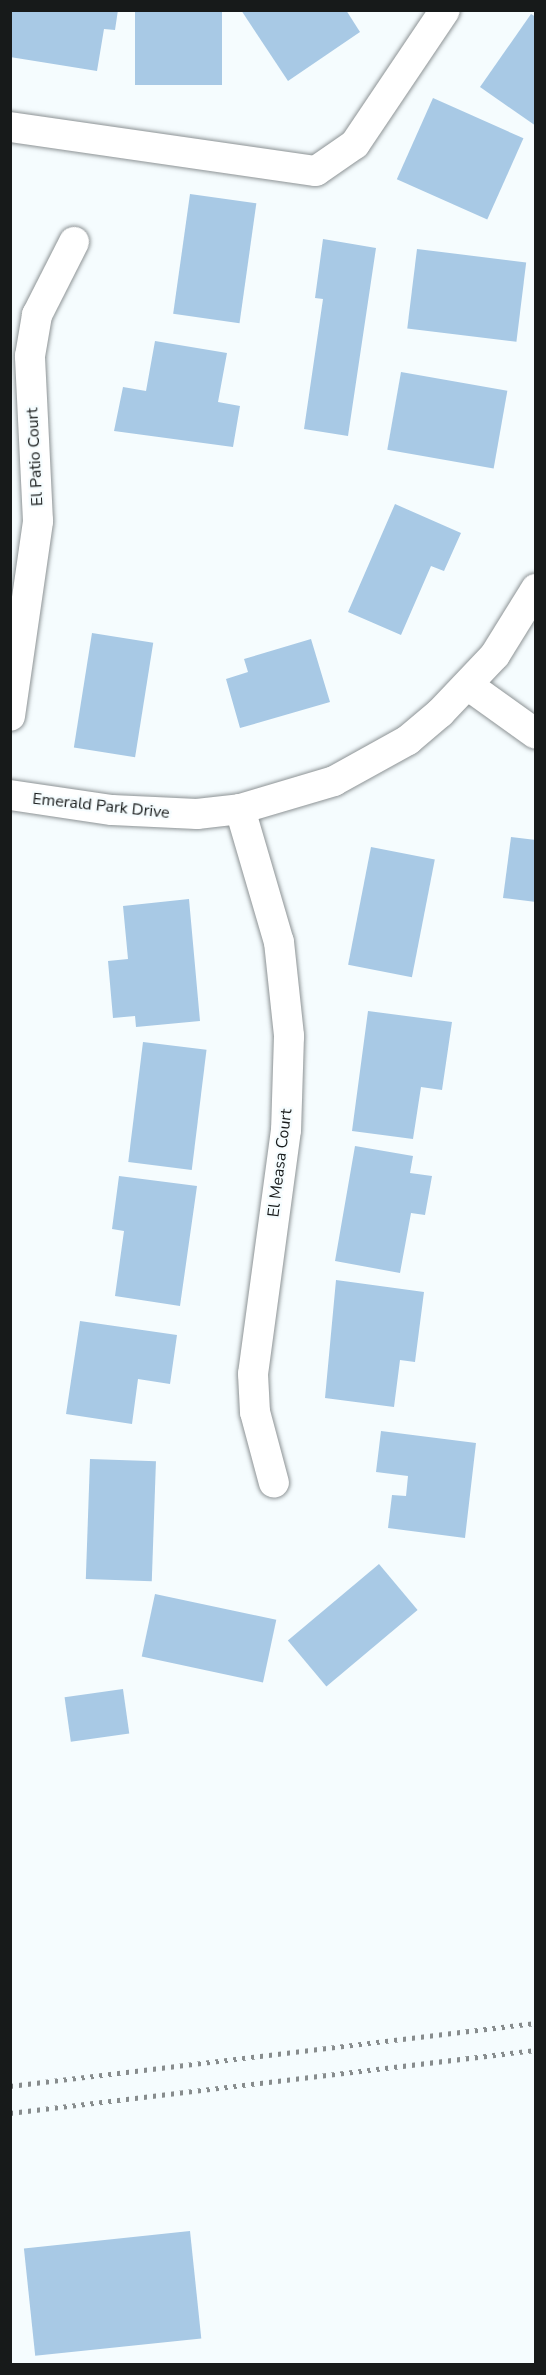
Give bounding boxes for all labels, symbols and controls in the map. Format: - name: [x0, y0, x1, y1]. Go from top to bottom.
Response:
- street label: El Patio Court: [23, 407, 47, 507]
- street label: Emerald Park Drive: [31, 789, 171, 823]
- street label: El Measa Court: [264, 1108, 296, 1218]

